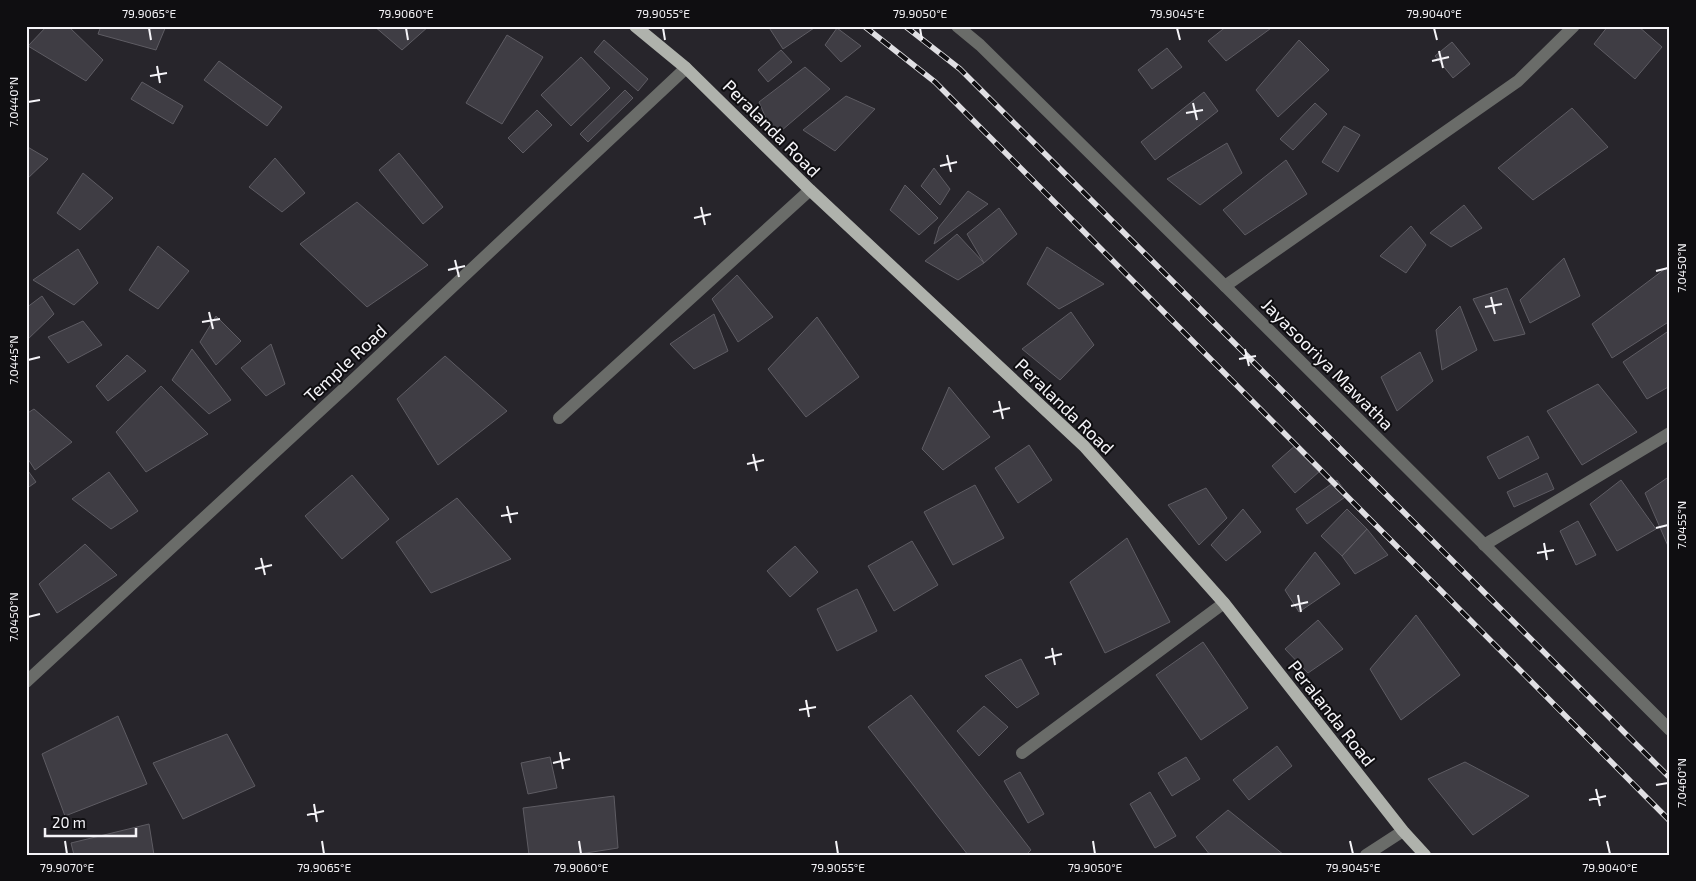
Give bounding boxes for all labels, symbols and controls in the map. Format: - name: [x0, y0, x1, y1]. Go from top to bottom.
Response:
- text: 79.9065°E: [122, 6, 176, 20]
- text: 79.9060°E: [378, 6, 434, 20]
- text: 79.9055°E: [636, 6, 690, 20]
- text: 79.9050°E: [893, 6, 948, 20]
- text: 79.9045°E: [1150, 6, 1205, 20]
- text: 79.9040°E: [1406, 6, 1462, 20]
- street label: Peralanda Road: [719, 75, 825, 181]
- text: 7.0440°N: [6, 77, 20, 127]
- text: 7.0450°N: [1674, 243, 1688, 293]
- street label: Jayasooriya Mawatha: [1257, 293, 1399, 435]
- street label: Temple Road: [299, 319, 391, 407]
- text: 7.0445°N: [6, 335, 20, 385]
- street label: Peralanda Road: [1011, 353, 1119, 459]
- text: 7.0455°N: [1674, 501, 1688, 549]
- text: 7.0450°N: [6, 592, 20, 642]
- street label: Peralanda Road: [1284, 656, 1380, 770]
- text: 7.0460°N: [1674, 758, 1688, 808]
- scale bar: [45, 806, 136, 838]
- text: 20 m: [52, 813, 86, 831]
- text: 79.9070°E: [40, 860, 94, 874]
- text: 79.9065°E: [297, 860, 351, 874]
- text: 79.9060°E: [553, 860, 609, 874]
- text: 79.9055°E: [811, 860, 865, 874]
- text: 79.9050°E: [1068, 860, 1123, 874]
- text: 79.9045°E: [1326, 860, 1381, 874]
- text: 79.9040°E: [1582, 860, 1638, 874]

